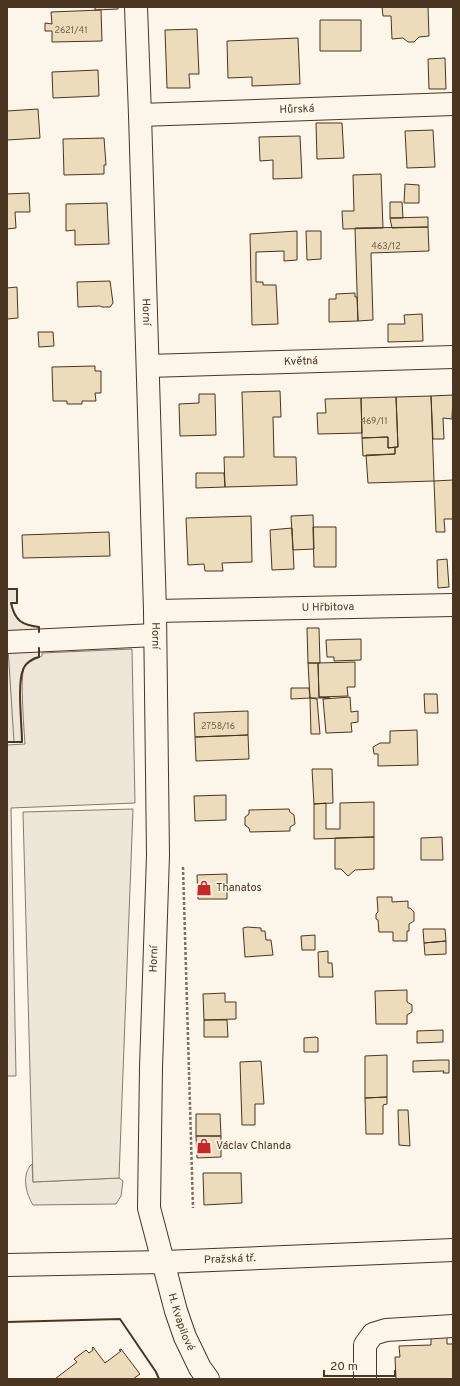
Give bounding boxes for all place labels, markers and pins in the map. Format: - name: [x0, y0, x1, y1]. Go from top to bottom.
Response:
- shop icon: Thanatos: [195, 879, 213, 897]
- place label: Thanatos: [216, 881, 262, 895]
- shop icon: Václav Chlanda: [195, 1137, 213, 1155]
- place label: Václav Chlanda: [216, 1139, 291, 1153]

